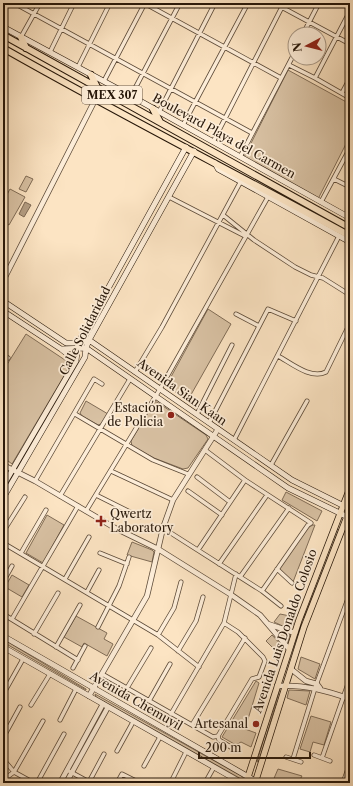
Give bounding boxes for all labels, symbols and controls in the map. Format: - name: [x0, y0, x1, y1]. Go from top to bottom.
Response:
- north arrow: [287, 26, 327, 66]
- text: N: [289, 41, 305, 53]
- road number: MEX 307: [82, 86, 142, 104]
- street label: Boulevard Playa del Carmen: [150, 90, 299, 181]
- street label: Calle Solidaridad: [56, 283, 114, 378]
- street label: Avenida Sian Kaan: [134, 354, 231, 428]
- place label: Estación de Policia: [107, 400, 164, 429]
- marker: Estación de Policia: [166, 410, 176, 420]
- place label: Qwertz Laboratory: [110, 506, 174, 535]
- marker: Qwertz Laboratory: [95, 515, 107, 527]
- street label: Avenida Luis Donaldo Colosio: [249, 547, 320, 716]
- street label: Avenida Chemuyil: [86, 667, 186, 733]
- place label: Artesanal: [193, 716, 248, 731]
- marker: Artesanal: [251, 719, 261, 729]
- scale bar: [199, 734, 310, 760]
- text: 200 m: [205, 740, 242, 755]

